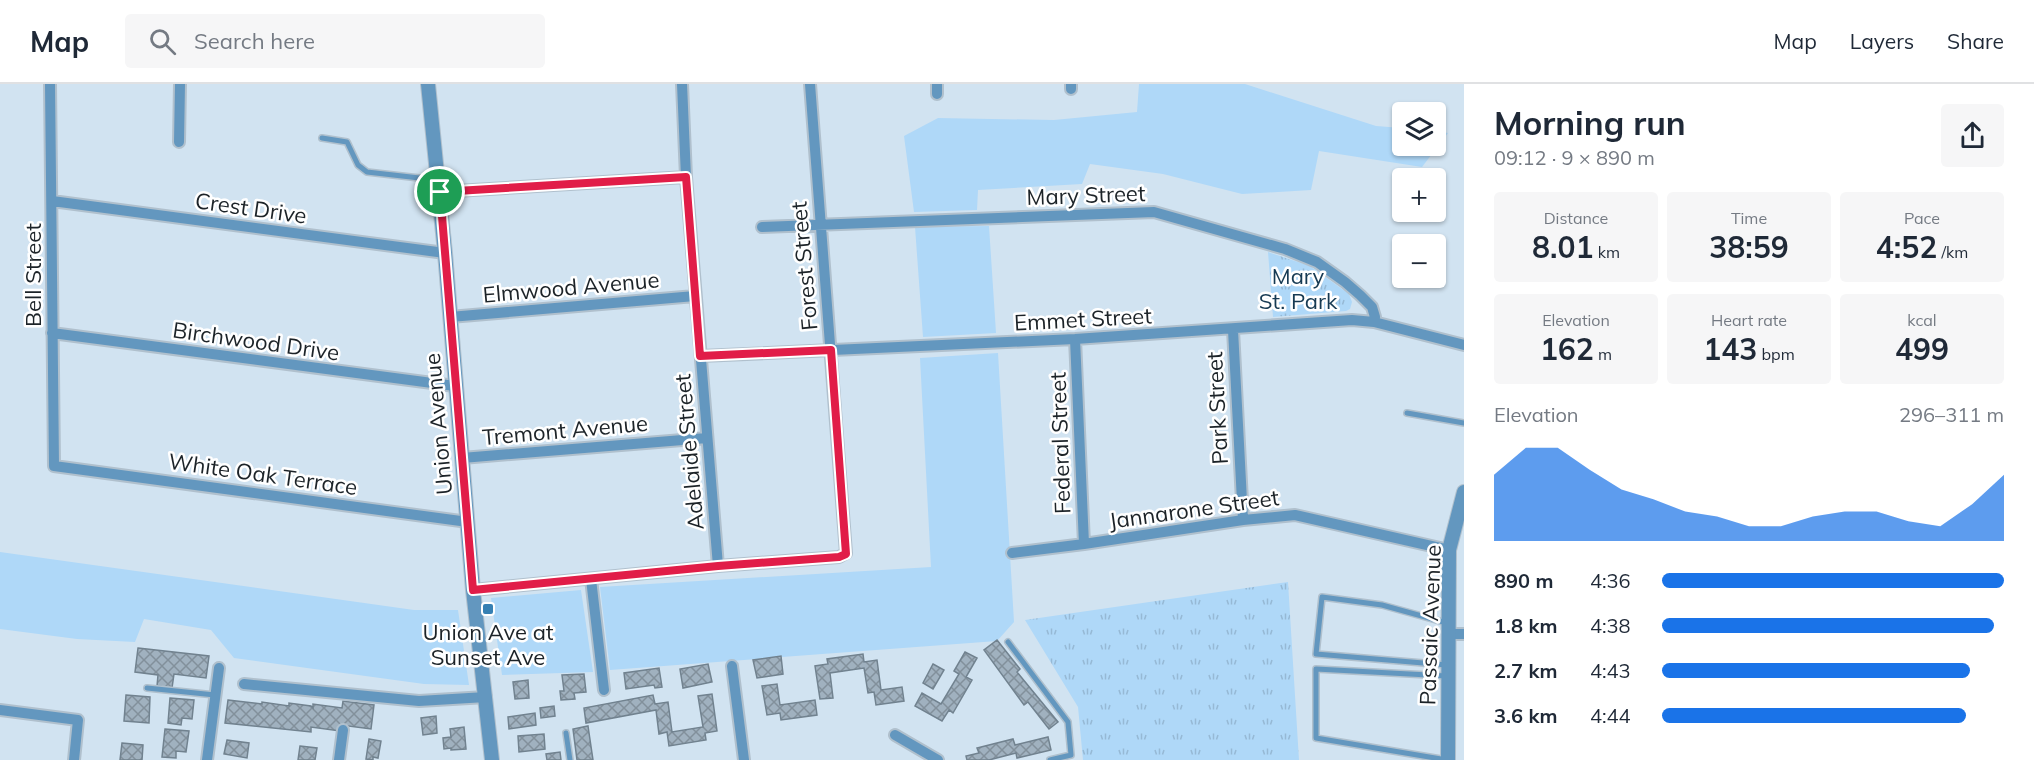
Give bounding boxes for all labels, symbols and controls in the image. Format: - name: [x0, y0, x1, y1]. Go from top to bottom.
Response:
- search box: [125, 14, 545, 68]
- text: Map: [30, 24, 89, 59]
- icon: search: [146, 25, 179, 58]
- text: Search here: [194, 27, 315, 55]
- text: Map: [1774, 28, 1817, 54]
- text: Layers: [1850, 28, 1914, 54]
- text: Share: [1947, 28, 2004, 54]
- map controls: [1392, 102, 1446, 288]
- button: layers: [1392, 102, 1446, 156]
- text: Morning run: [1494, 102, 1686, 143]
- button: share: [1941, 104, 2004, 167]
- text: 09:12 · 9 × 890 m: [1494, 145, 1655, 170]
- pin: [414, 166, 465, 217]
- button: +: [1392, 168, 1446, 222]
- icon: arrive: [423, 175, 456, 208]
- street label: Mary Street: [1026, 179, 1146, 211]
- street label: Crest Drive: [193, 186, 309, 230]
- street label: Forest Street: [784, 200, 824, 332]
- text: Distance: [1544, 208, 1608, 228]
- text: Time: [1731, 208, 1767, 228]
- text: Pace: [1904, 208, 1940, 228]
- street label: Bell Street: [19, 223, 47, 327]
- text: 8.01: [1532, 228, 1593, 266]
- text: 38:59: [1709, 228, 1789, 266]
- text: 4:52: [1876, 228, 1937, 266]
- button: −: [1392, 234, 1446, 288]
- text: km: [1593, 242, 1620, 262]
- text: /km: [1937, 242, 1968, 262]
- park label: Mary St. Park: [1259, 262, 1338, 315]
- street label: Elmwood Avenue: [482, 265, 660, 309]
- street label: Emmet Street: [1013, 301, 1153, 337]
- text: Elevation: [1542, 310, 1610, 330]
- text: Heart rate: [1711, 310, 1787, 330]
- text: kcal: [1907, 310, 1937, 330]
- street label: Birchwood Drive: [171, 315, 341, 367]
- text: 162: [1540, 330, 1594, 368]
- text: 143: [1703, 330, 1757, 368]
- text: 499: [1895, 330, 1949, 368]
- text: m: [1594, 344, 1612, 364]
- text: bpm: [1757, 344, 1795, 364]
- street label: Park Street: [1200, 351, 1234, 465]
- street label: Union Avenue: [418, 352, 458, 496]
- street label: Federal Street: [1044, 371, 1076, 514]
- street label: Adelaide Street: [668, 372, 710, 531]
- text: Elevation: [1494, 402, 1579, 427]
- text: 296–311 m: [1899, 402, 2004, 427]
- street label: Tremont Avenue: [481, 409, 649, 451]
- street label: White Oak Terrace: [167, 447, 359, 501]
- street label: Jannarone Street: [1107, 483, 1281, 535]
- street label: Passaic Avenue: [1413, 544, 1447, 706]
- text: 890 m: [1494, 568, 1553, 593]
- text: 4:36: [1590, 568, 1631, 593]
- marker: Union Ave at Sunset Ave: [481, 602, 495, 616]
- text: 1.8 km: [1494, 613, 1557, 638]
- text: 4:38: [1590, 613, 1631, 638]
- place label: Union Ave at Sunset Ave: [422, 618, 554, 671]
- text: 2.7 km: [1494, 658, 1557, 683]
- text: 4:43: [1590, 658, 1631, 683]
- text: 3.6 km: [1494, 703, 1557, 728]
- text: 4:44: [1590, 703, 1631, 728]

